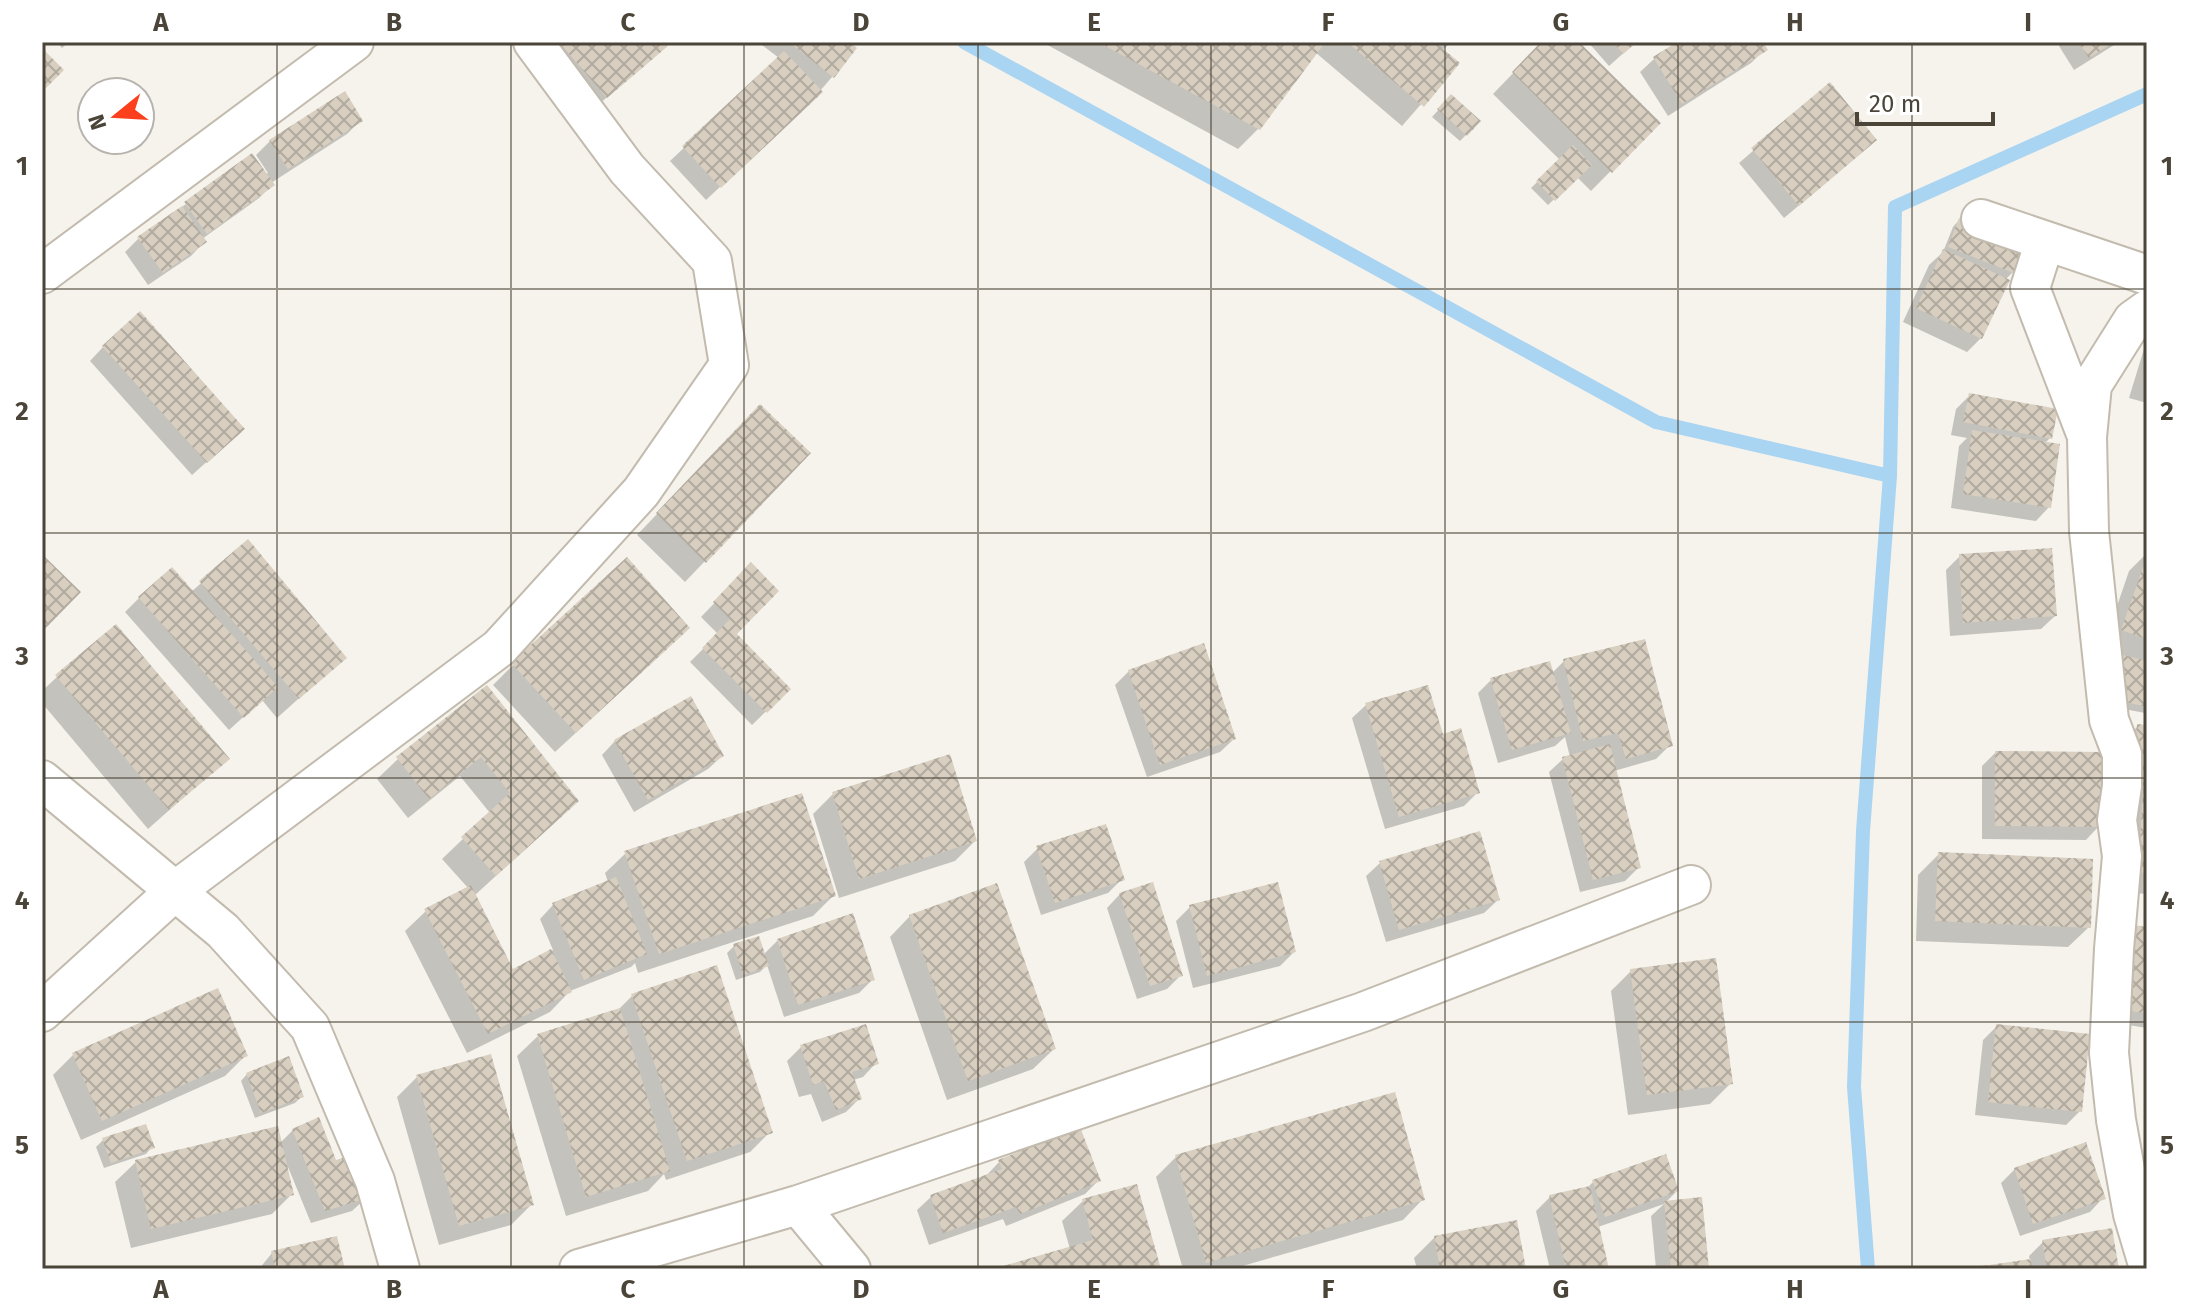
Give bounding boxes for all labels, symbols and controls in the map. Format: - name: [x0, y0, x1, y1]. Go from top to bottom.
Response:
- text: A: [152, 7, 169, 38]
- text: B: [386, 7, 402, 38]
- text: C: [621, 7, 636, 38]
- text: D: [853, 7, 870, 38]
- text: E: [1087, 7, 1101, 38]
- text: F: [1322, 7, 1335, 38]
- text: G: [1553, 7, 1569, 38]
- text: H: [1786, 7, 1804, 38]
- text: I: [2024, 7, 2032, 38]
- north arrow: [76, 76, 156, 156]
- scale bar: [1857, 76, 1993, 126]
- text: 20 m: [1869, 90, 1921, 118]
- text: N: [82, 111, 113, 133]
- text: 1: [16, 151, 28, 182]
- text: 1: [2161, 151, 2173, 182]
- text: 2: [15, 396, 29, 427]
- text: 2: [2160, 396, 2174, 427]
- text: 3: [14, 641, 29, 672]
- text: 3: [2159, 641, 2174, 672]
- text: 4: [15, 885, 30, 916]
- text: 4: [2160, 885, 2175, 916]
- text: 5: [15, 1130, 29, 1161]
- text: 5: [2160, 1130, 2174, 1161]
- text: A: [152, 1274, 169, 1305]
- text: B: [386, 1274, 402, 1305]
- text: C: [621, 1274, 636, 1305]
- text: D: [853, 1274, 870, 1305]
- text: E: [1087, 1274, 1101, 1305]
- text: F: [1322, 1274, 1335, 1305]
- text: G: [1553, 1274, 1569, 1305]
- text: H: [1786, 1274, 1804, 1305]
- text: I: [2024, 1274, 2032, 1305]

